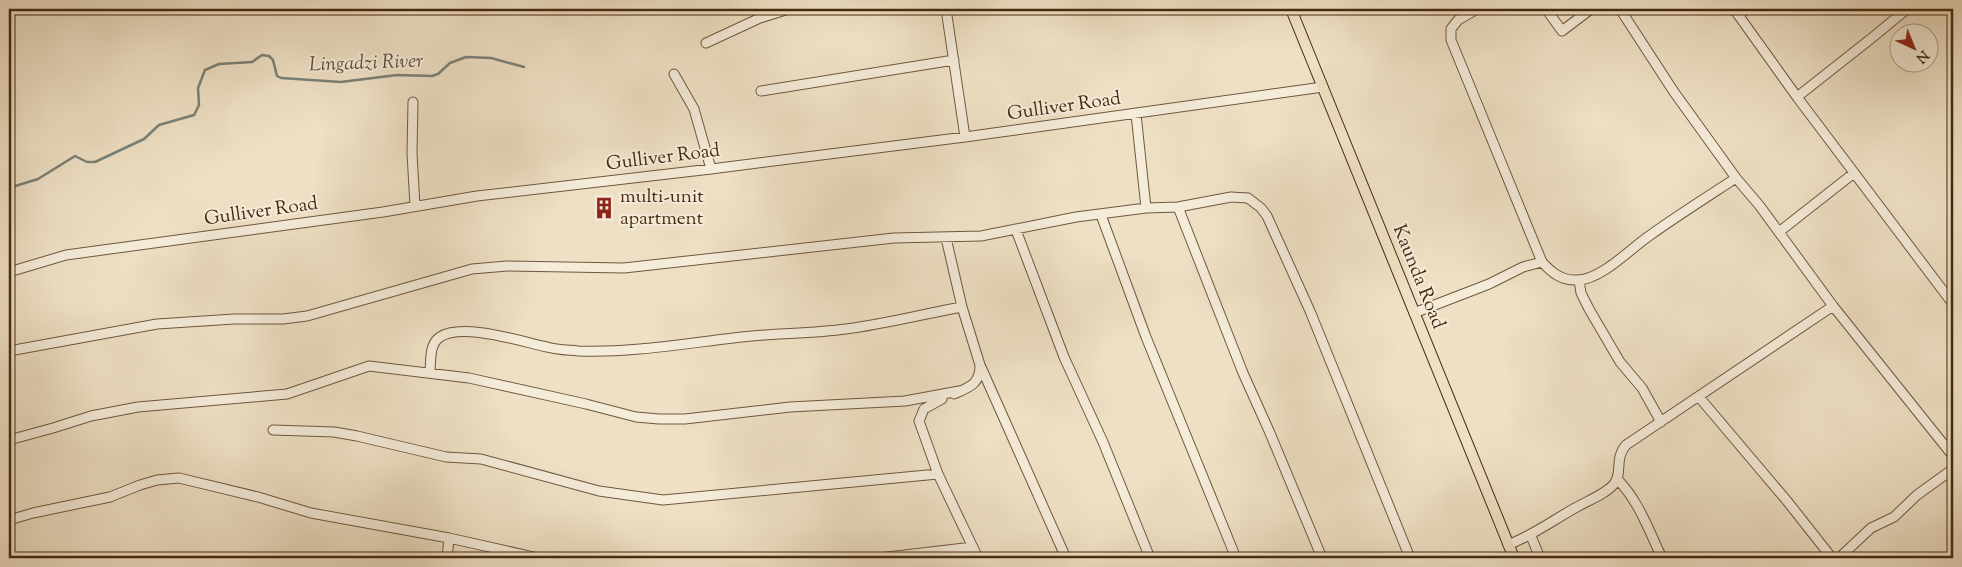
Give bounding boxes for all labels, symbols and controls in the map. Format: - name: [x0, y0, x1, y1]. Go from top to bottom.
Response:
- north arrow: [1890, 22, 1940, 72]
- text: N: [1911, 45, 1933, 67]
- water label: Lingadzi River: [308, 48, 424, 80]
- street label: Gulliver Road: [1005, 86, 1123, 128]
- street label: Gulliver Road: [605, 138, 722, 178]
- place label: multi-unit apartment: [620, 184, 704, 233]
- street label: Gulliver Road: [202, 191, 320, 233]
- building icon: multi-unit apartment: [591, 195, 617, 221]
- street label: Kaunda Road: [1385, 221, 1451, 334]

